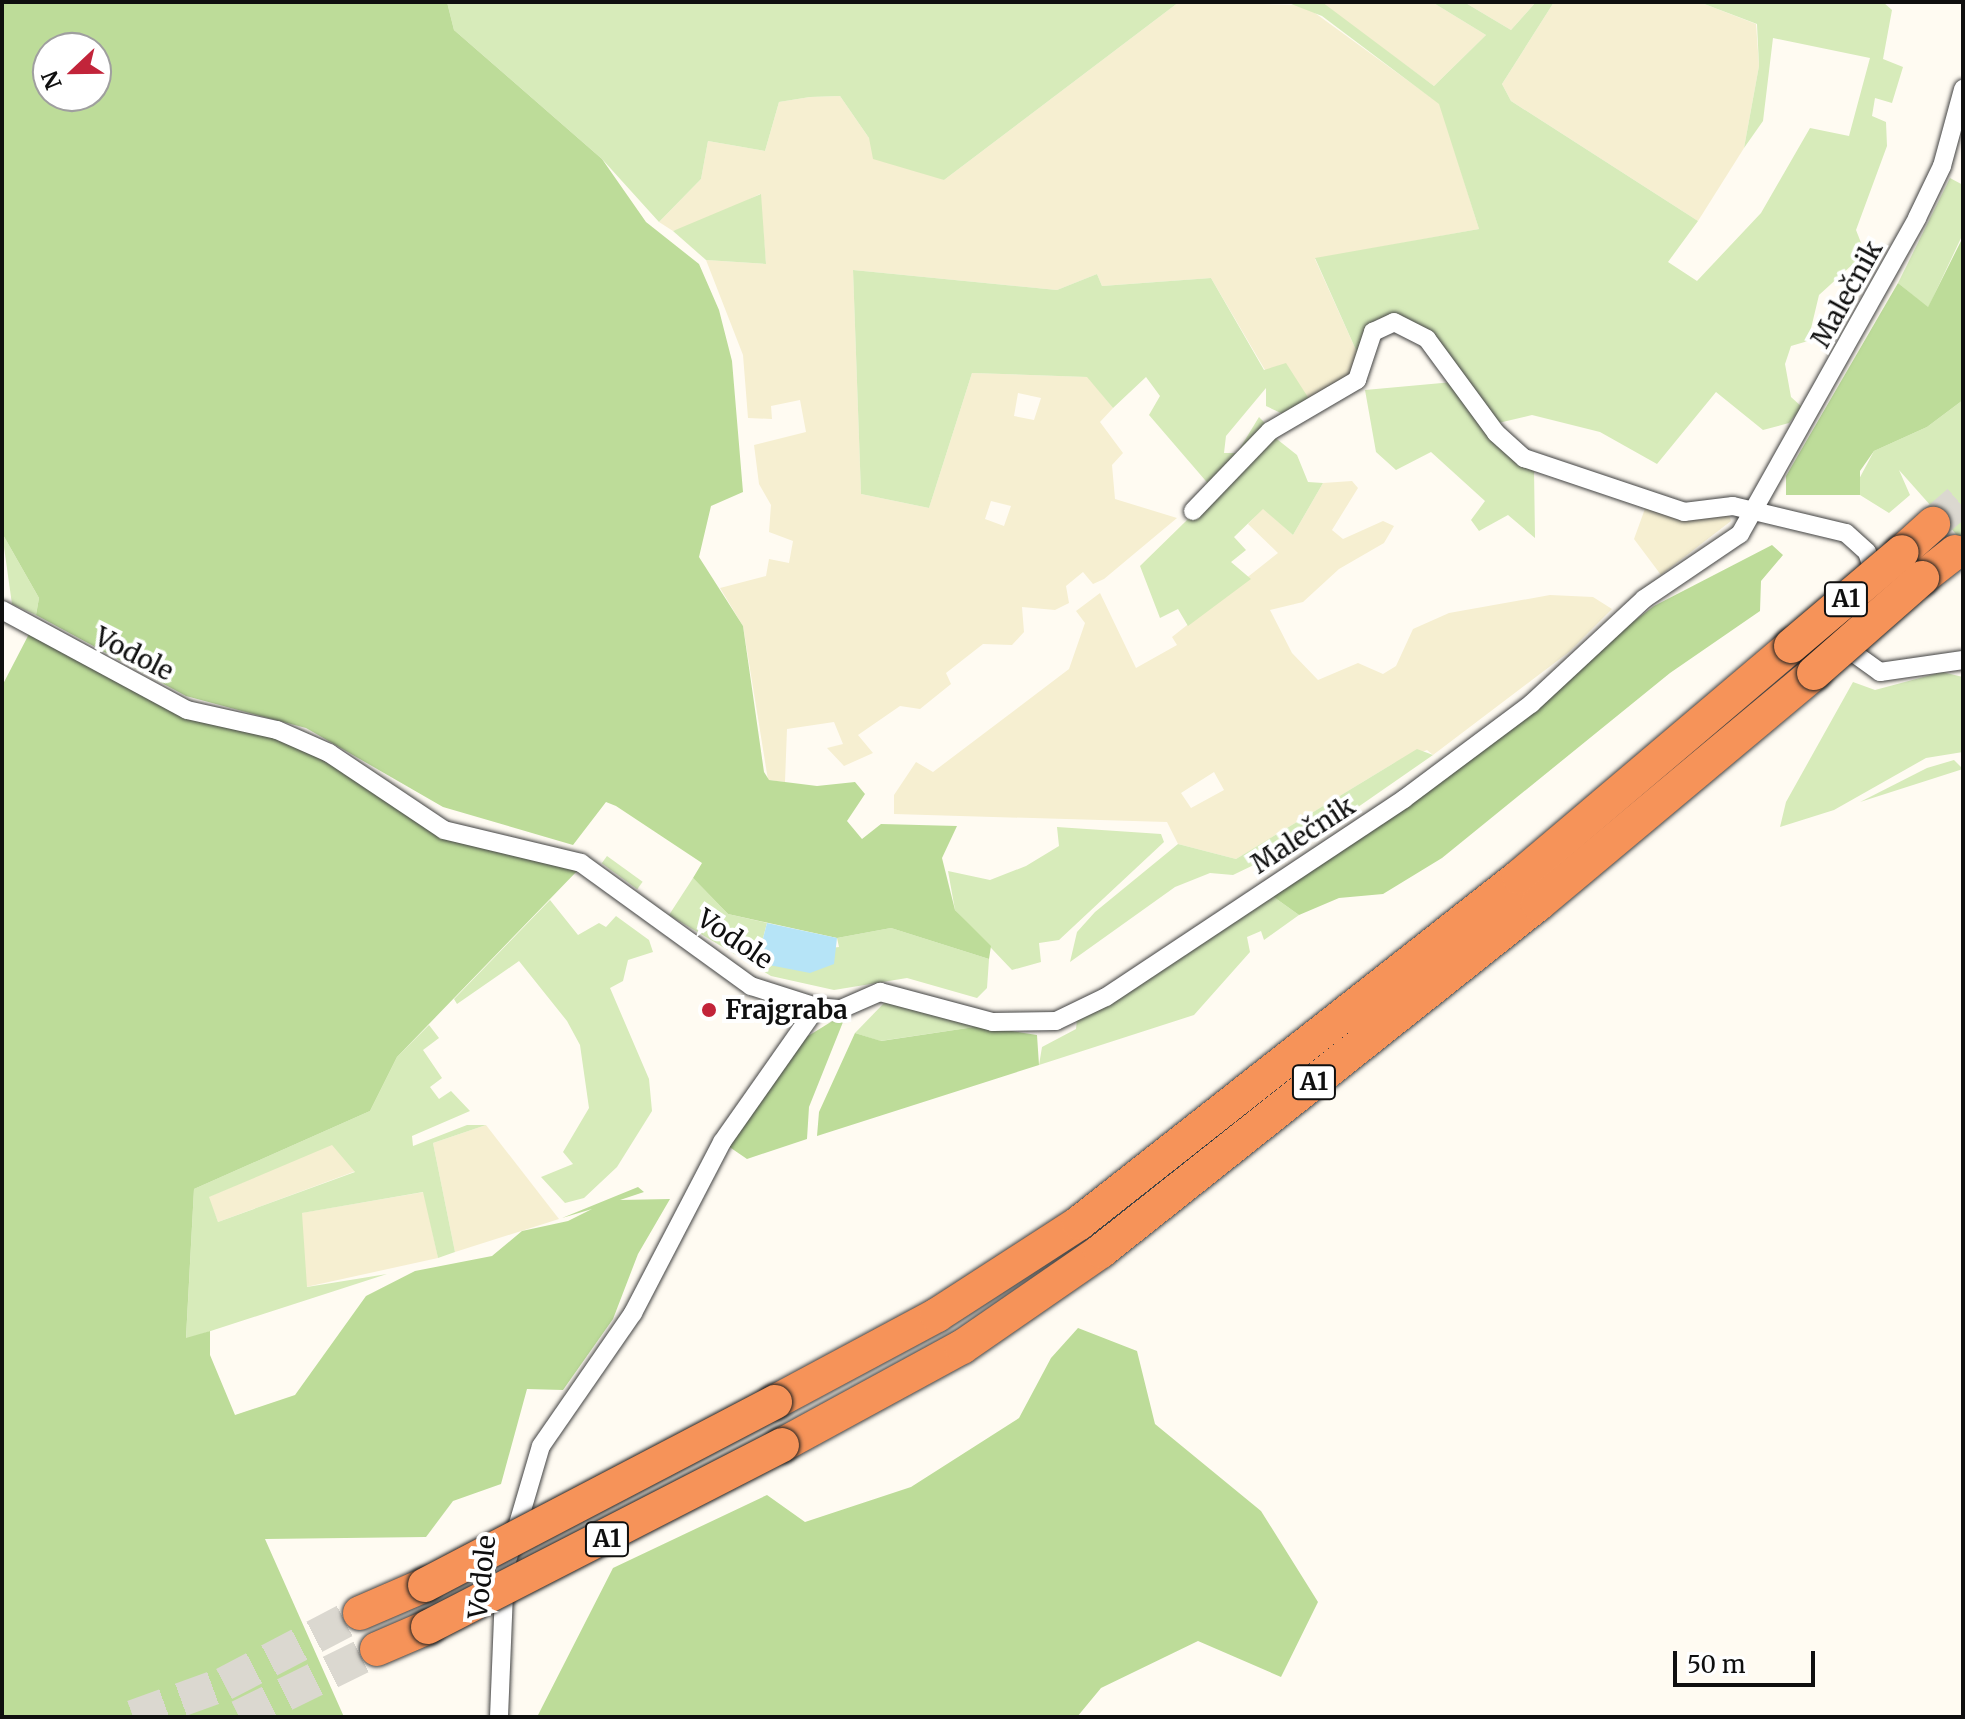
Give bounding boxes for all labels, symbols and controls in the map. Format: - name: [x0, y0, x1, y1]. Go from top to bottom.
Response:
- north arrow: [32, 32, 112, 112]
- text: N: [35, 67, 68, 94]
- street label: Malečnik: [1805, 235, 1889, 353]
- road number: A1: [1822, 579, 1870, 619]
- street label: Vodole: [89, 621, 179, 687]
- street label: Malečnik: [1245, 790, 1361, 880]
- street label: Vodole: [691, 903, 779, 975]
- place label: Frajgraba: [725, 994, 848, 1026]
- marker: Frajgraba: [700, 1001, 718, 1019]
- road number: A1: [1290, 1062, 1338, 1102]
- road number: A1: [583, 1519, 631, 1559]
- street label: Vodole: [462, 1534, 502, 1620]
- scale bar: [1677, 1635, 1819, 1685]
- text: 50 m: [1687, 1649, 1746, 1680]

